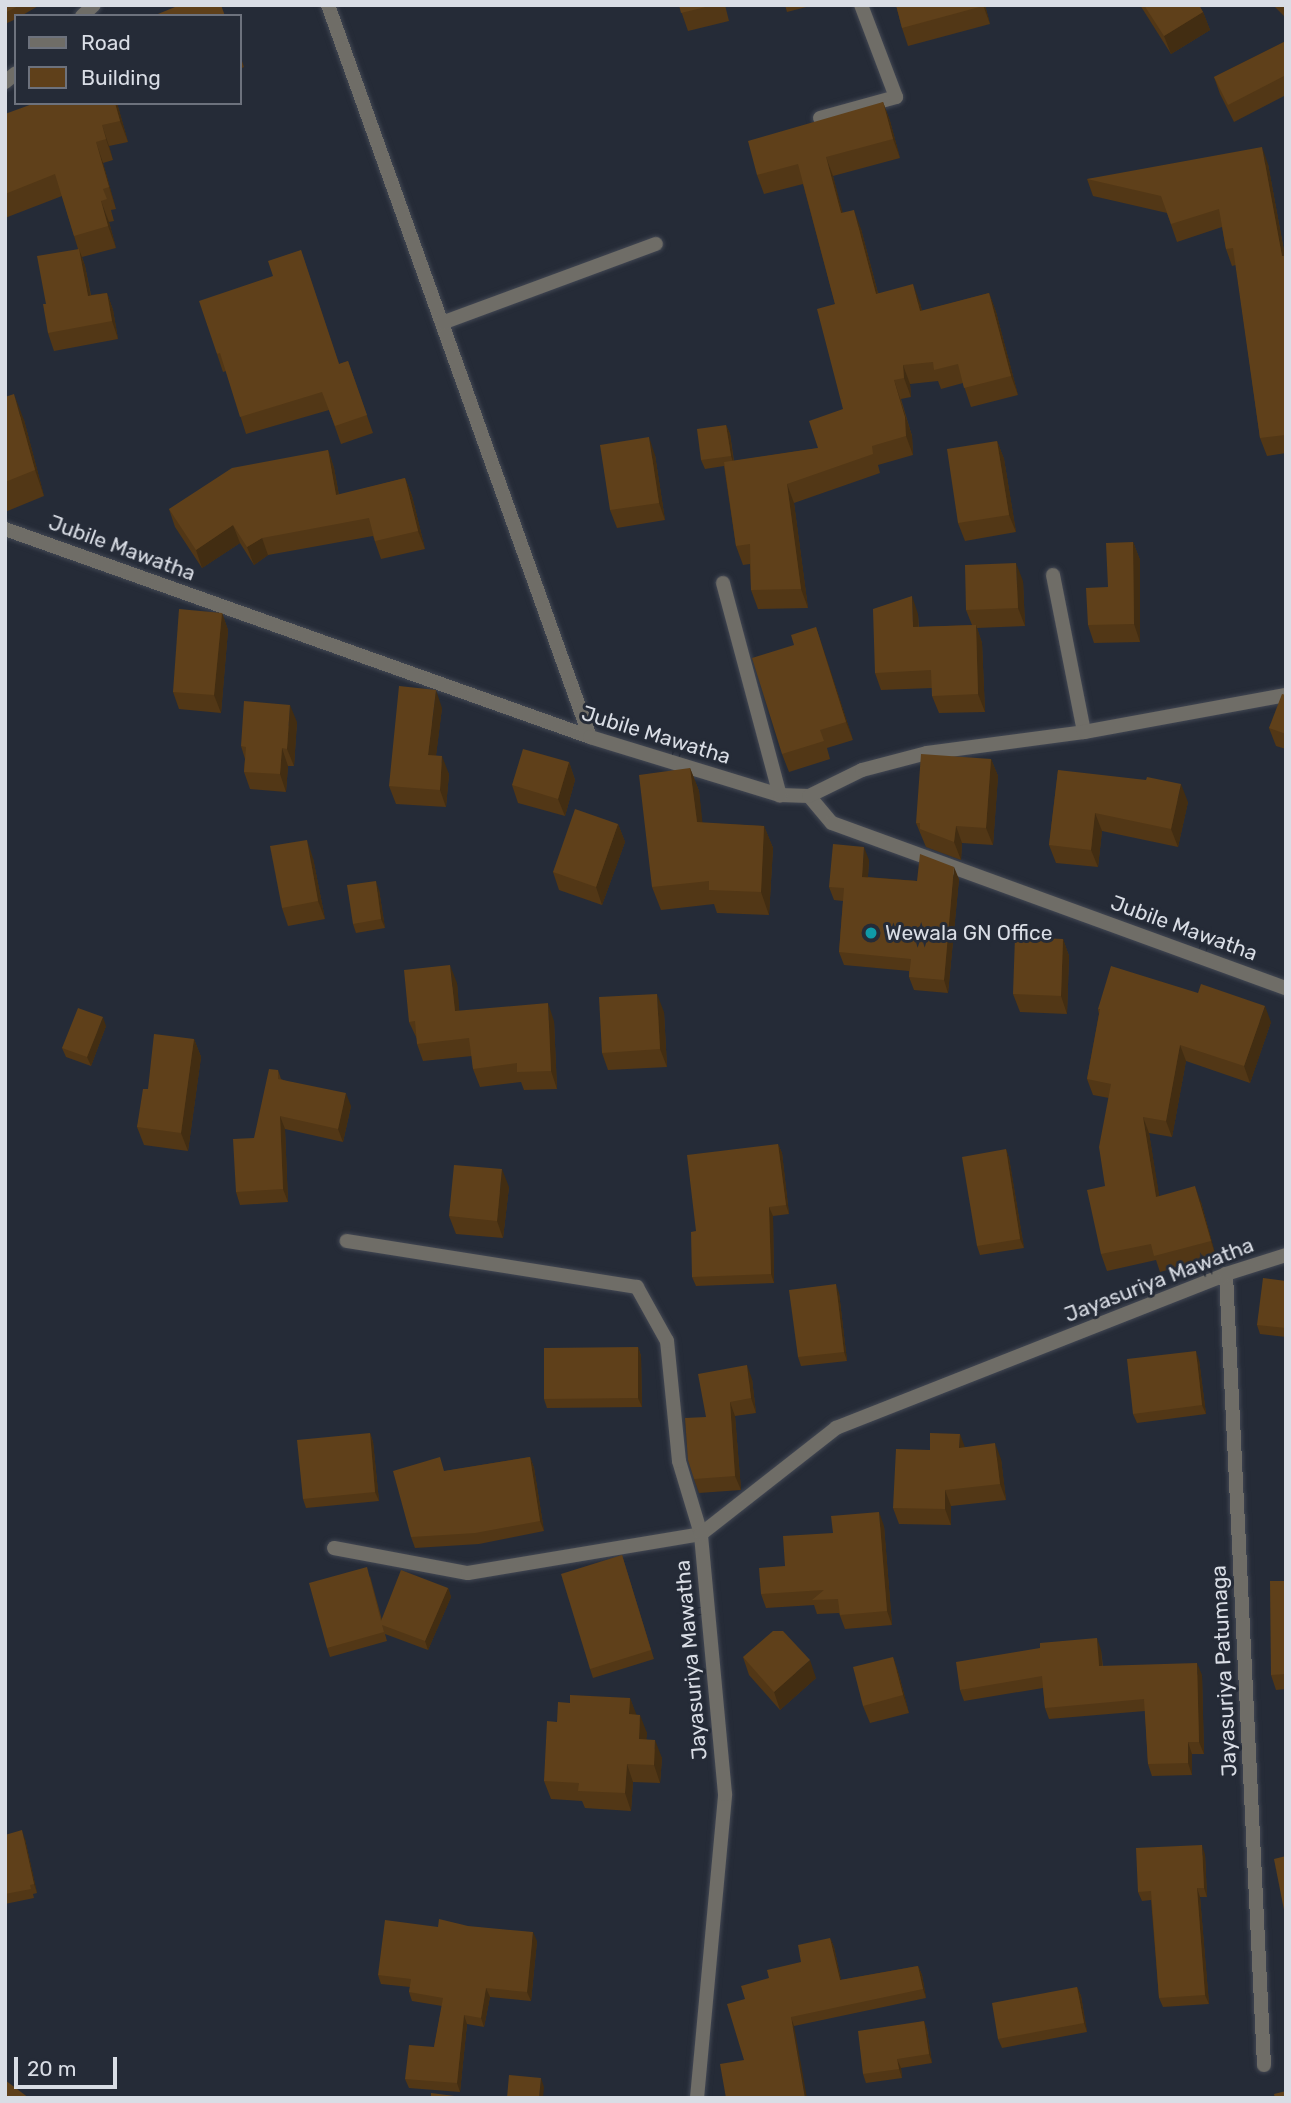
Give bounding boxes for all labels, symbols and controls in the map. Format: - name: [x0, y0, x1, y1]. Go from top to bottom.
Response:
- legend: [14, 14, 242, 105]
- text: Road: [81, 30, 131, 55]
- text: Building: [81, 65, 161, 90]
- street label: Jubile Mawatha: [45, 510, 199, 586]
- street label: Jubile Mawatha: [579, 700, 733, 770]
- street label: Jubile Mawatha: [1107, 890, 1261, 966]
- place label: Wewala GN Office: [885, 920, 1052, 946]
- marker: Wewala GN Office: [863, 925, 879, 941]
- street label: Jayasuriya Mawatha: [1061, 1232, 1257, 1328]
- street label: Jayasuriya Mawatha: [670, 1559, 712, 1761]
- street label: Jayasuriya Patumaga: [1206, 1565, 1242, 1777]
- scale bar: [18, 2044, 121, 2088]
- text: 20 m: [27, 2056, 76, 2081]

